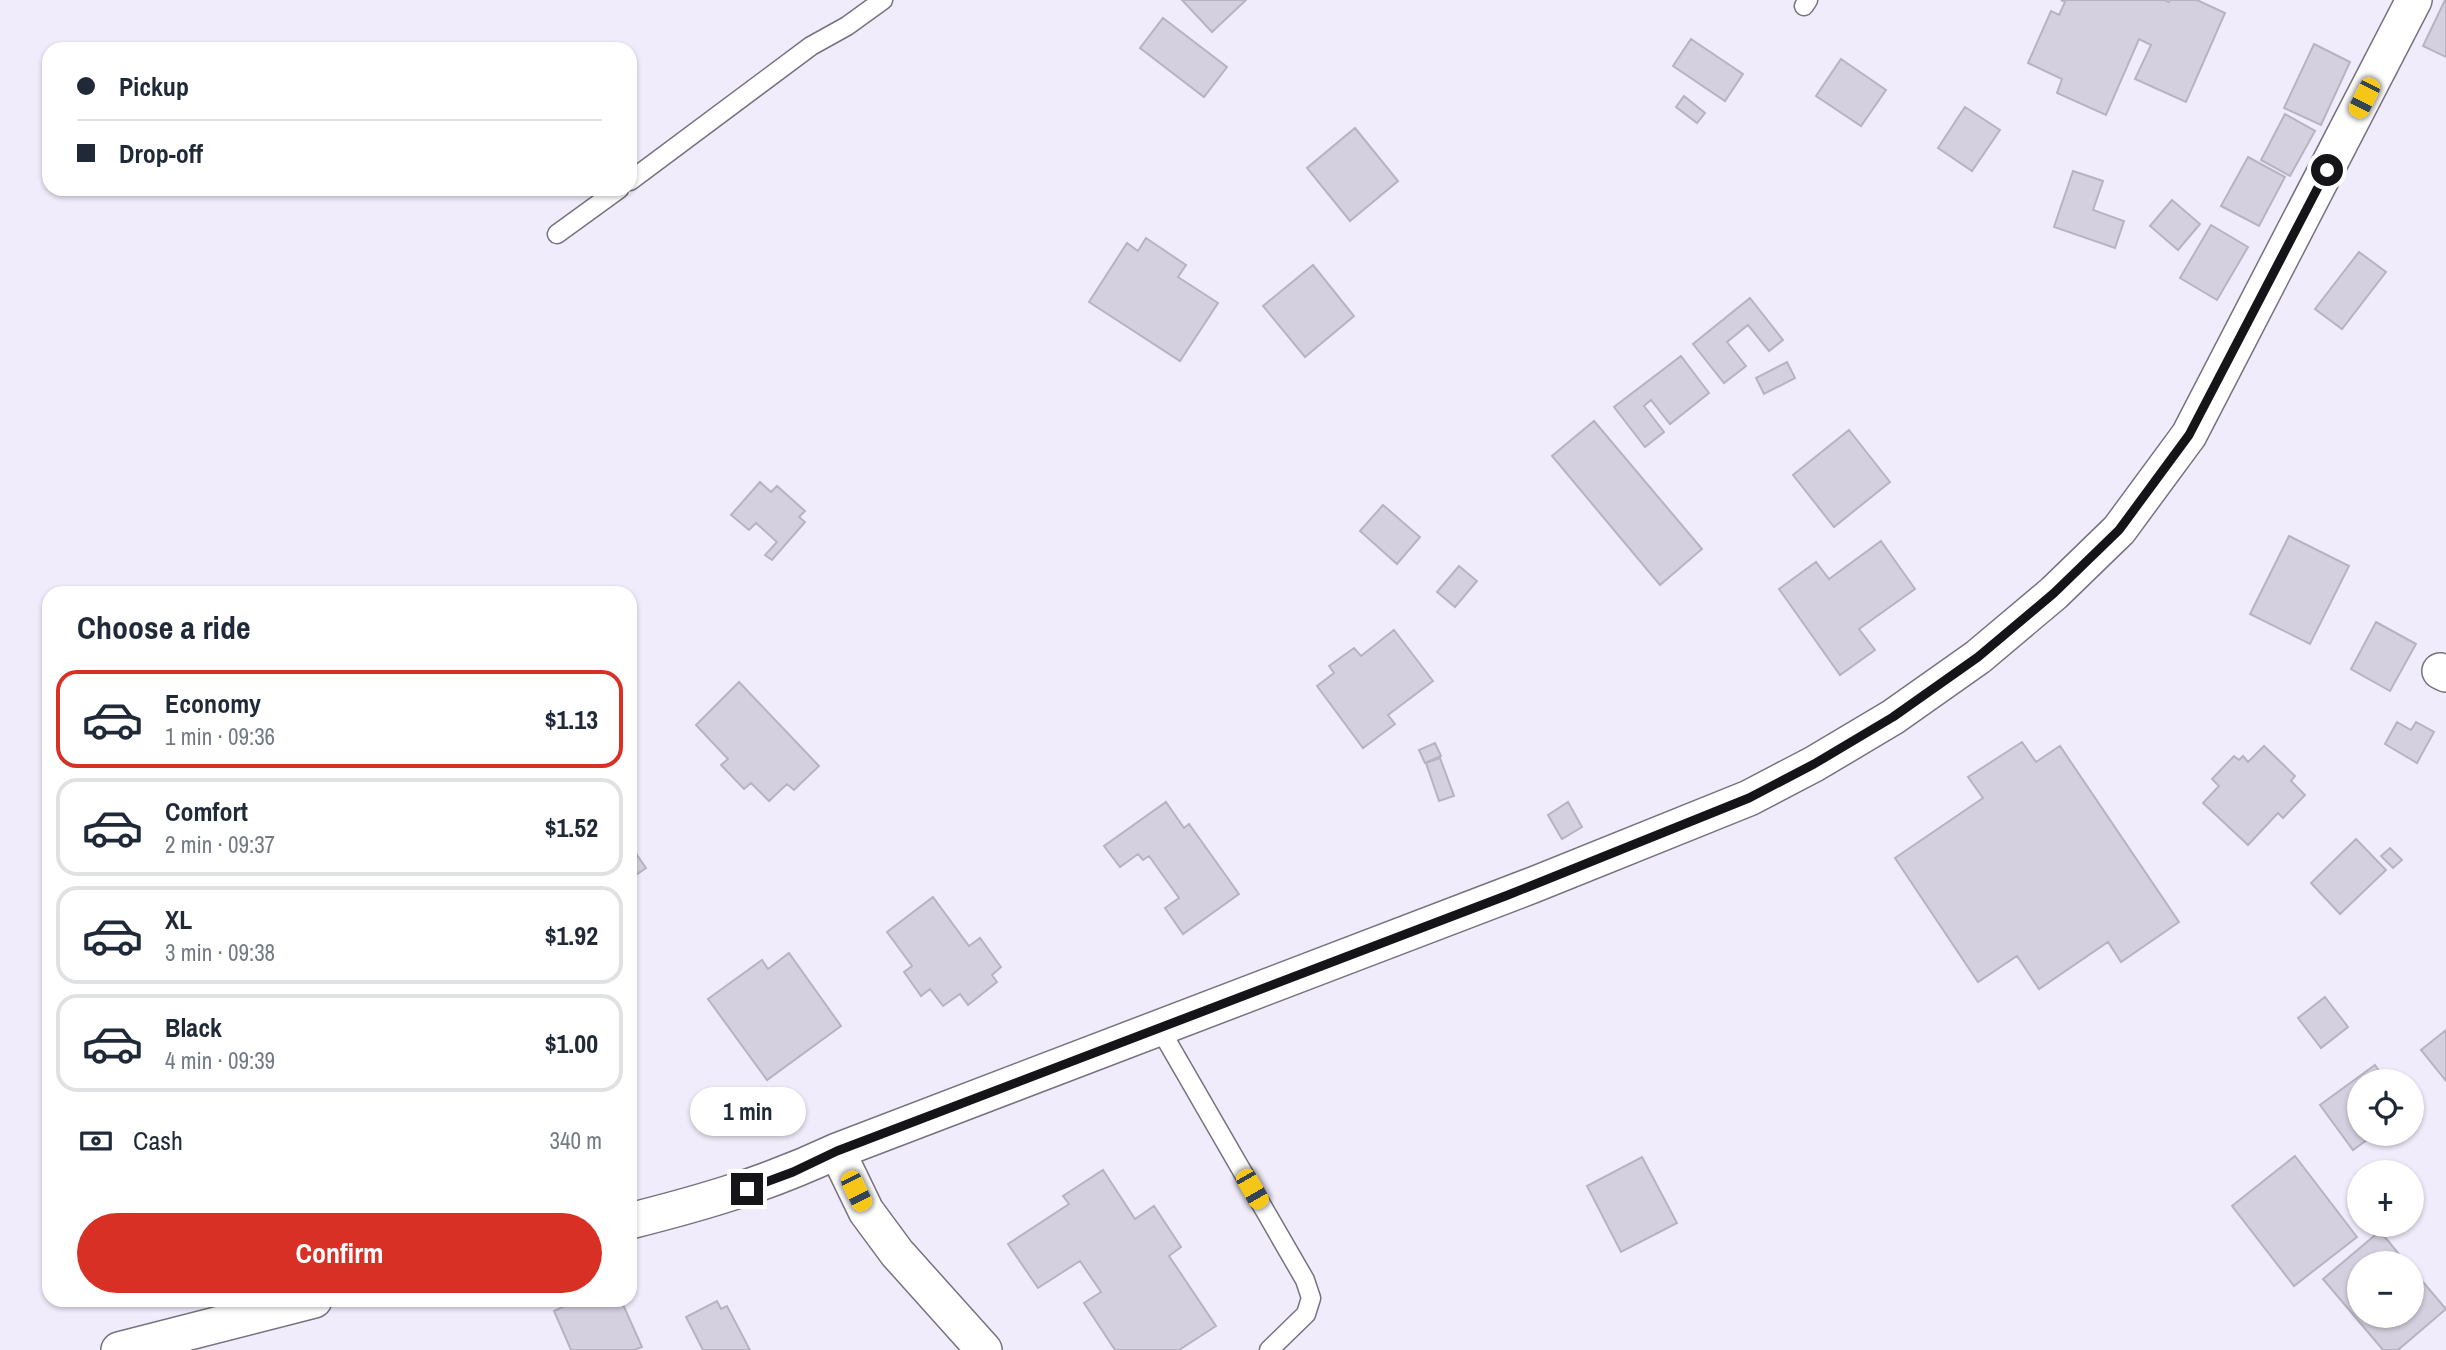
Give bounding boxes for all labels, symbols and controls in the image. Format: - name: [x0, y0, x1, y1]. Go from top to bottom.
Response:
- text: Pickup: [119, 69, 189, 104]
- car: [2346, 75, 2383, 121]
- text: Drop-off: [119, 136, 203, 171]
- route start: [2311, 154, 2343, 186]
- text: Choose a ride: [77, 606, 251, 649]
- text: Economy: [165, 686, 261, 721]
- icon: car: [81, 688, 144, 751]
- text: $1.13: [545, 702, 598, 737]
- text: 1 min · 09:36: [165, 721, 275, 752]
- text: Comfort: [165, 794, 248, 829]
- icon: car: [81, 796, 144, 859]
- text: $1.52: [545, 810, 598, 845]
- text: 2 min · 09:37: [165, 829, 275, 860]
- text: XL: [165, 902, 192, 937]
- icon: car: [81, 904, 144, 967]
- text: $1.92: [545, 918, 598, 953]
- text: 3 min · 09:38: [165, 937, 275, 968]
- text: Black: [165, 1010, 222, 1045]
- icon: car: [81, 1012, 144, 1075]
- text: $1.00: [545, 1026, 598, 1061]
- text: 4 min · 09:39: [165, 1045, 275, 1076]
- map controls: [2347, 1069, 2424, 1328]
- button: locate: [2347, 1069, 2424, 1146]
- callout: 1 min: [689, 1088, 805, 1136]
- text: 1 min: [723, 1096, 773, 1127]
- icon: cash: [77, 1122, 115, 1160]
- text: Cash: [133, 1123, 183, 1158]
- text: 340 m: [550, 1125, 602, 1156]
- button: +: [2347, 1160, 2424, 1237]
- car: [1233, 1166, 1272, 1212]
- car: [838, 1168, 875, 1214]
- route end: [731, 1173, 763, 1205]
- button: Confirm: [77, 1213, 602, 1293]
- button: −: [2347, 1251, 2424, 1328]

